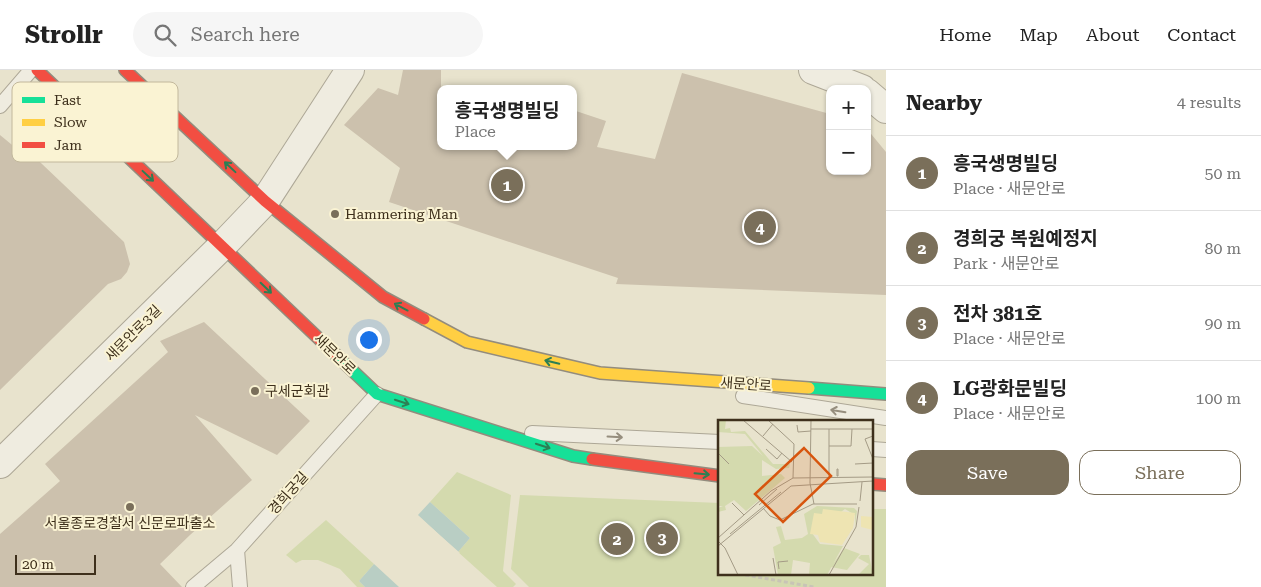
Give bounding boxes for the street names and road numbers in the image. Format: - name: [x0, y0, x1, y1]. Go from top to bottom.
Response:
- street label: 새문안로3길: [102, 302, 164, 364]
- street label: 새문안로: [311, 330, 359, 378]
- street label: 새문안로: [720, 374, 772, 394]
- street label: 경희궁길: [265, 468, 311, 518]

